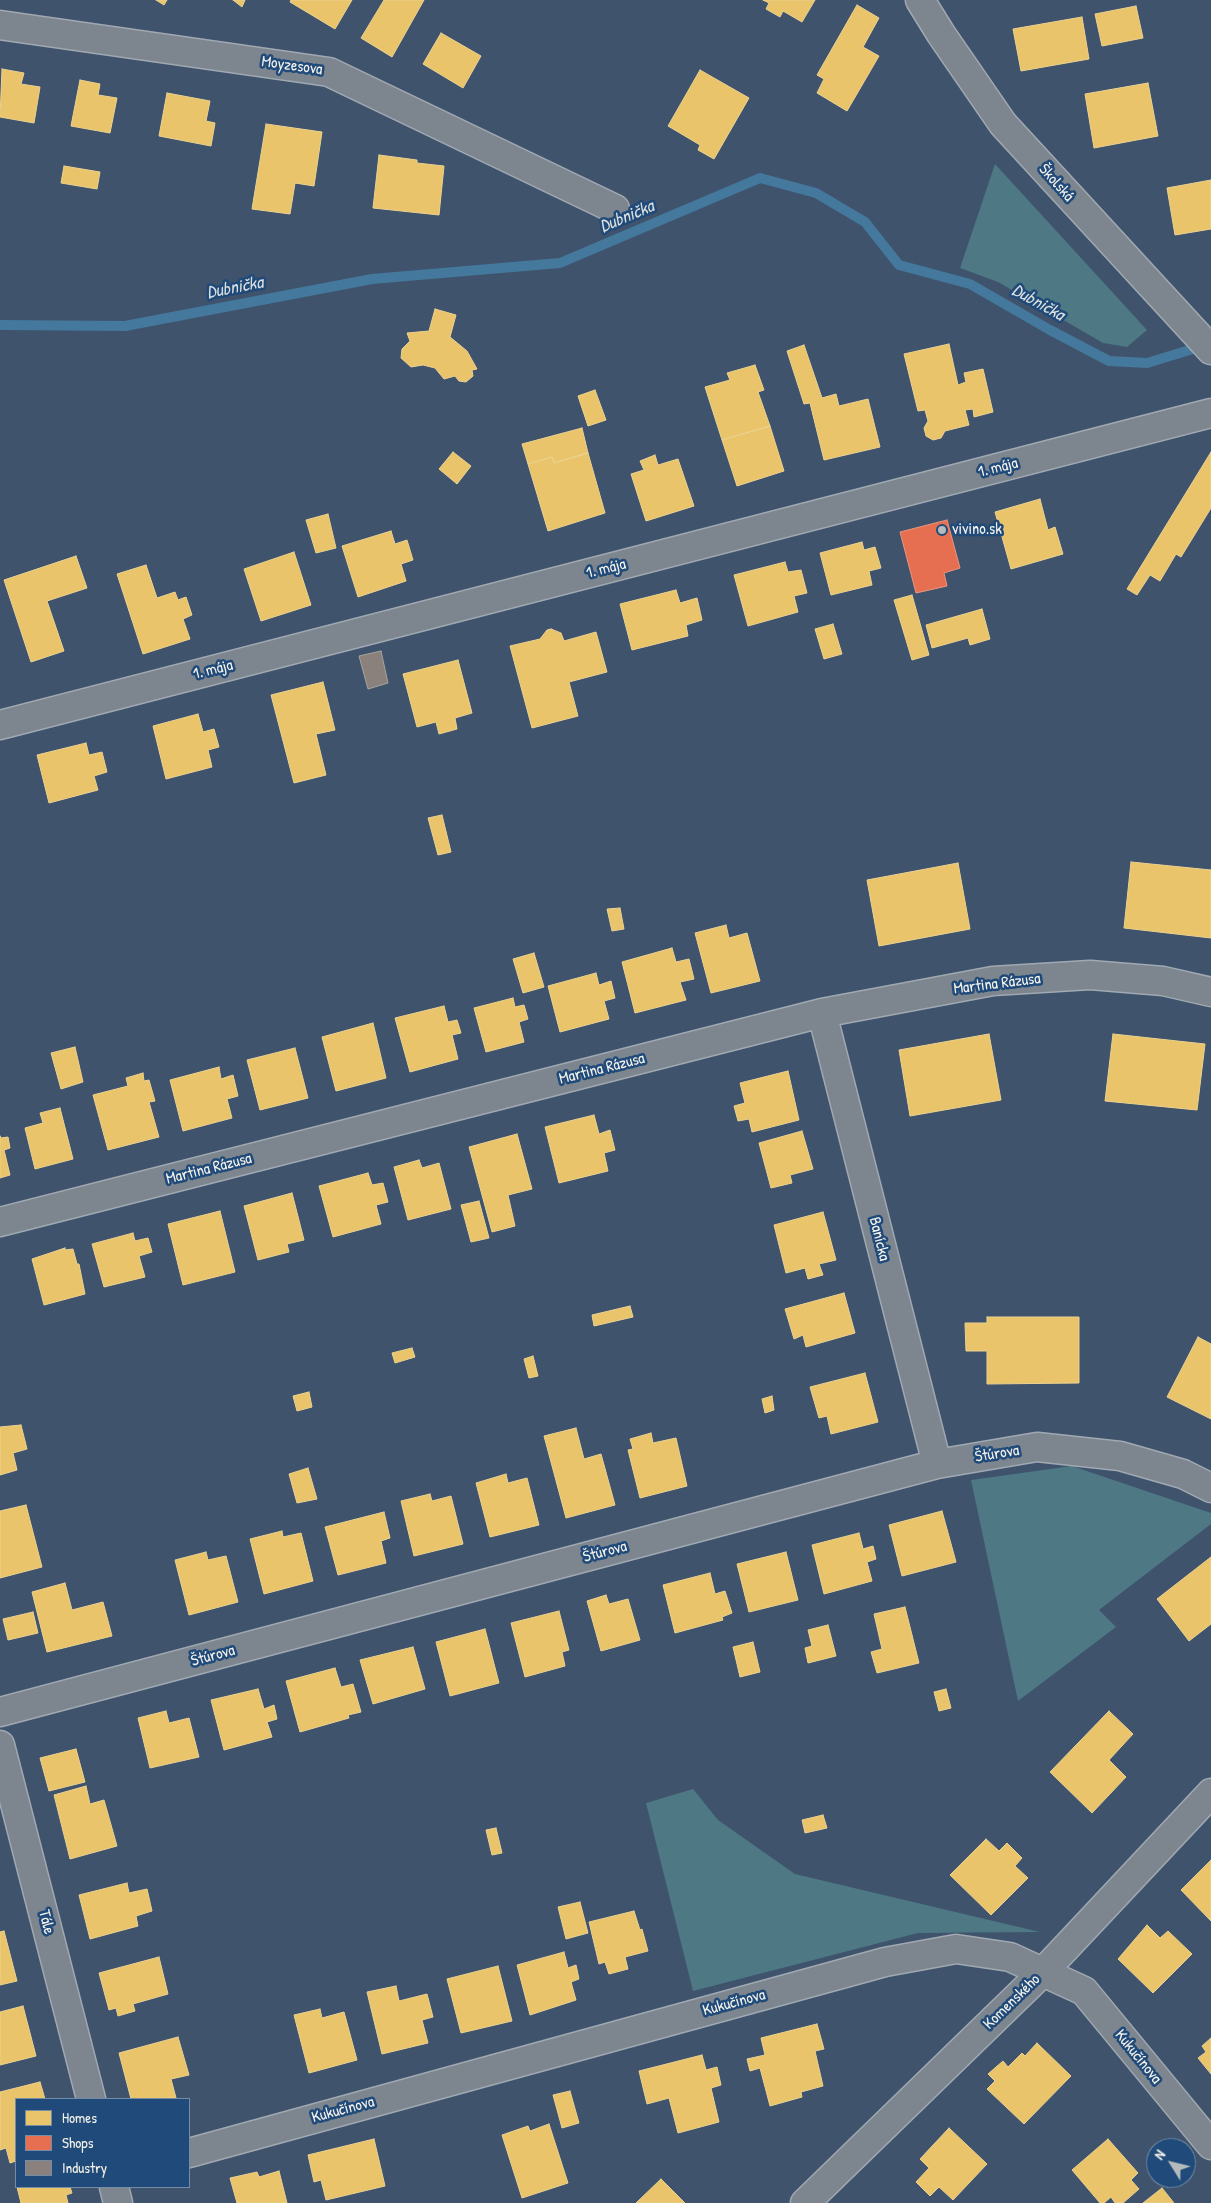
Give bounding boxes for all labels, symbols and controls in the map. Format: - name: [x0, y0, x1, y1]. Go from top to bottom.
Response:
- street label: Moyzesova: [260, 52, 324, 80]
- street label: Školská: [1034, 160, 1078, 206]
- water label: Dubnička: [597, 196, 657, 238]
- water label: Dubnička: [205, 272, 265, 304]
- water label: Dubnička: [1008, 280, 1068, 326]
- street label: 1. mája: [976, 454, 1020, 482]
- place label: vivino.sk: [952, 520, 1002, 540]
- marker: vivino.sk: [936, 524, 948, 536]
- street label: 1. mája: [584, 555, 628, 583]
- street label: 1. mája: [191, 656, 235, 684]
- street label: Martina Rázusa: [952, 969, 1042, 999]
- street label: Martina Rázusa: [557, 1049, 647, 1089]
- street label: Martina Rázusa: [164, 1149, 254, 1189]
- street label: Banícka: [864, 1215, 894, 1263]
- street label: Štúrova: [974, 1441, 1020, 1467]
- street label: Štúrova: [581, 1537, 629, 1567]
- street label: Štúrova: [189, 1641, 237, 1671]
- street label: Tále: [34, 1908, 58, 1936]
- street label: Komenského: [980, 1970, 1044, 2034]
- street label: Kukučínova: [701, 1985, 767, 2021]
- street label: Kukučínova: [1110, 2026, 1166, 2088]
- street label: Kukučínova: [310, 2092, 376, 2128]
- legend: [15, 2098, 190, 2188]
- text: Homes: [62, 2107, 97, 2128]
- text: Shops: [62, 2132, 93, 2153]
- north arrow: [1146, 2138, 1196, 2188]
- text: N: [1149, 2146, 1169, 2163]
- text: Industry: [62, 2157, 107, 2178]

